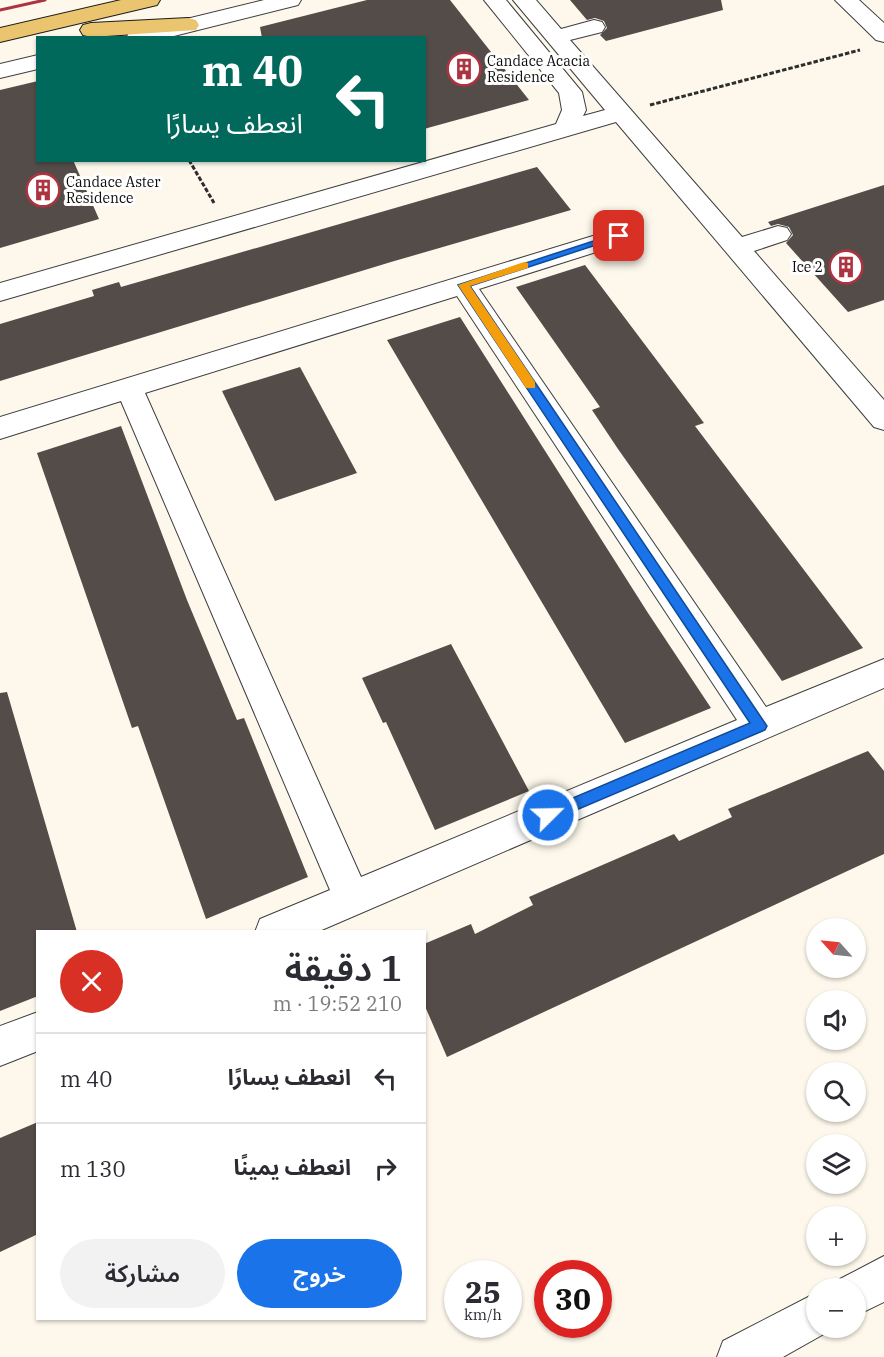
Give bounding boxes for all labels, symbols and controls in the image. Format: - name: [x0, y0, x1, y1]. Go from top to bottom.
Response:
- text: 40 m: [202, 43, 303, 98]
- building icon: Candace Acacia Residence: [446, 51, 482, 87]
- place label: Candace Acacia Residence: [487, 52, 591, 86]
- icon: left: [324, 60, 402, 138]
- text: انعطف يسارًا: [166, 105, 303, 140]
- building icon: Candace Aster Residence: [25, 172, 61, 208]
- place label: Candace Aster Residence: [66, 173, 161, 207]
- pin: [593, 210, 644, 261]
- icon: arrive: [602, 219, 635, 252]
- building icon: Ice 2: [828, 249, 864, 285]
- place label: Ice 2: [792, 258, 823, 276]
- position arrow: [516, 783, 580, 847]
- north arrow: [806, 918, 866, 978]
- map controls: [806, 918, 866, 1338]
- text: 1 دقيقة: [285, 944, 402, 991]
- button: close: [60, 950, 123, 1013]
- text: 210 m · 19:52: [273, 990, 402, 1017]
- button: sound: [806, 990, 866, 1050]
- text: انعطف يسارًا: [228, 1062, 351, 1091]
- icon: left: [369, 1062, 402, 1095]
- button: search: [806, 1062, 866, 1122]
- text: 40 m: [60, 1064, 112, 1093]
- button: layers: [806, 1134, 866, 1194]
- text: انعطف يمينًا: [233, 1152, 351, 1181]
- icon: right: [369, 1152, 402, 1185]
- text: 130 m: [60, 1154, 126, 1183]
- button: +: [806, 1206, 866, 1266]
- button: مشاركة: [60, 1239, 225, 1308]
- button: خروج: [237, 1239, 402, 1308]
- speed limit sign: 30: [534, 1260, 612, 1338]
- text: 25: [465, 1272, 501, 1311]
- button: −: [806, 1278, 866, 1338]
- text: km/h: [464, 1305, 502, 1324]

